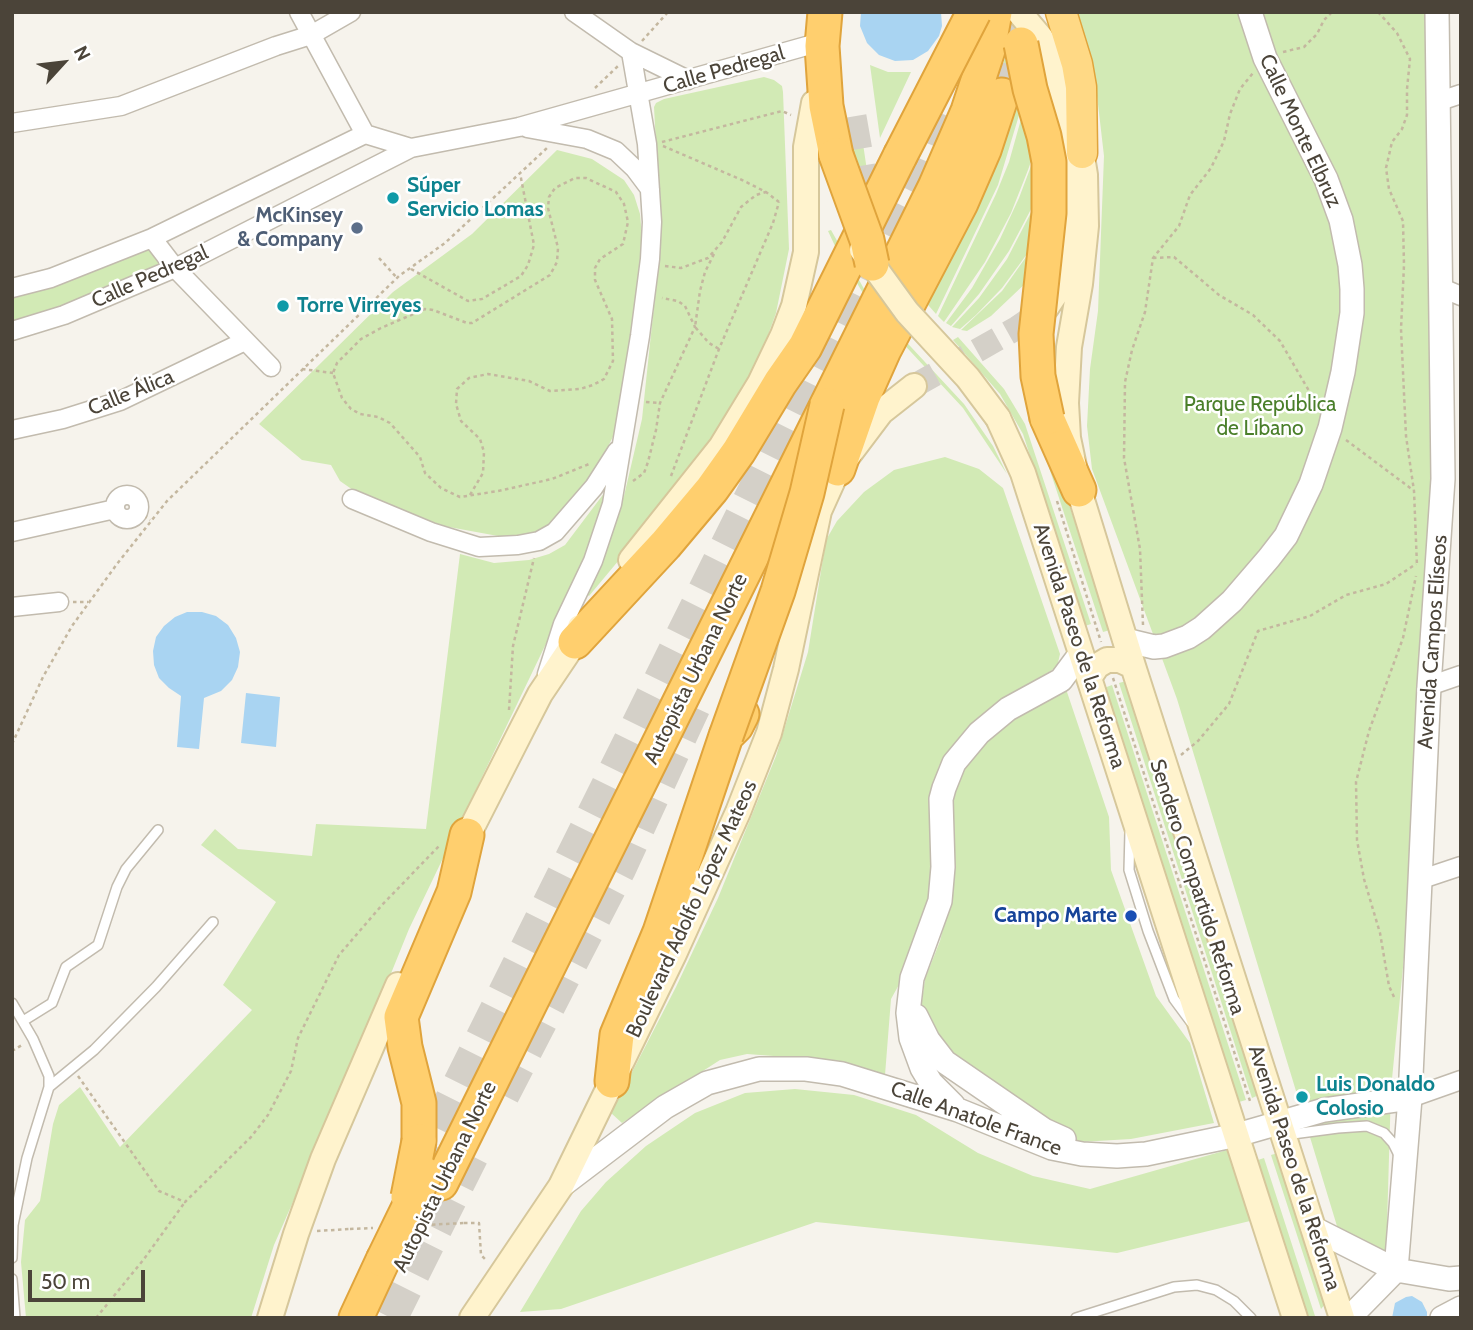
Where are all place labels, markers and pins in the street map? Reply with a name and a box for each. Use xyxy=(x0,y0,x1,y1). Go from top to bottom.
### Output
place label: Súper Servicio Lomas xyxy=(407,173,544,223)
marker: Súper Servicio Lomas xyxy=(385,190,401,206)
place label: McKinsey & Company xyxy=(237,203,343,253)
marker: McKinsey & Company xyxy=(349,220,365,236)
place label: Torre Virreyes xyxy=(297,293,421,319)
marker: Torre Virreyes xyxy=(275,298,291,314)
place label: Campo Marte xyxy=(994,903,1117,929)
marker: Campo Marte xyxy=(1123,908,1139,924)
place label: Luis Donaldo Colosio xyxy=(1316,1072,1435,1122)
marker: Luis Donaldo Colosio xyxy=(1294,1089,1310,1105)

